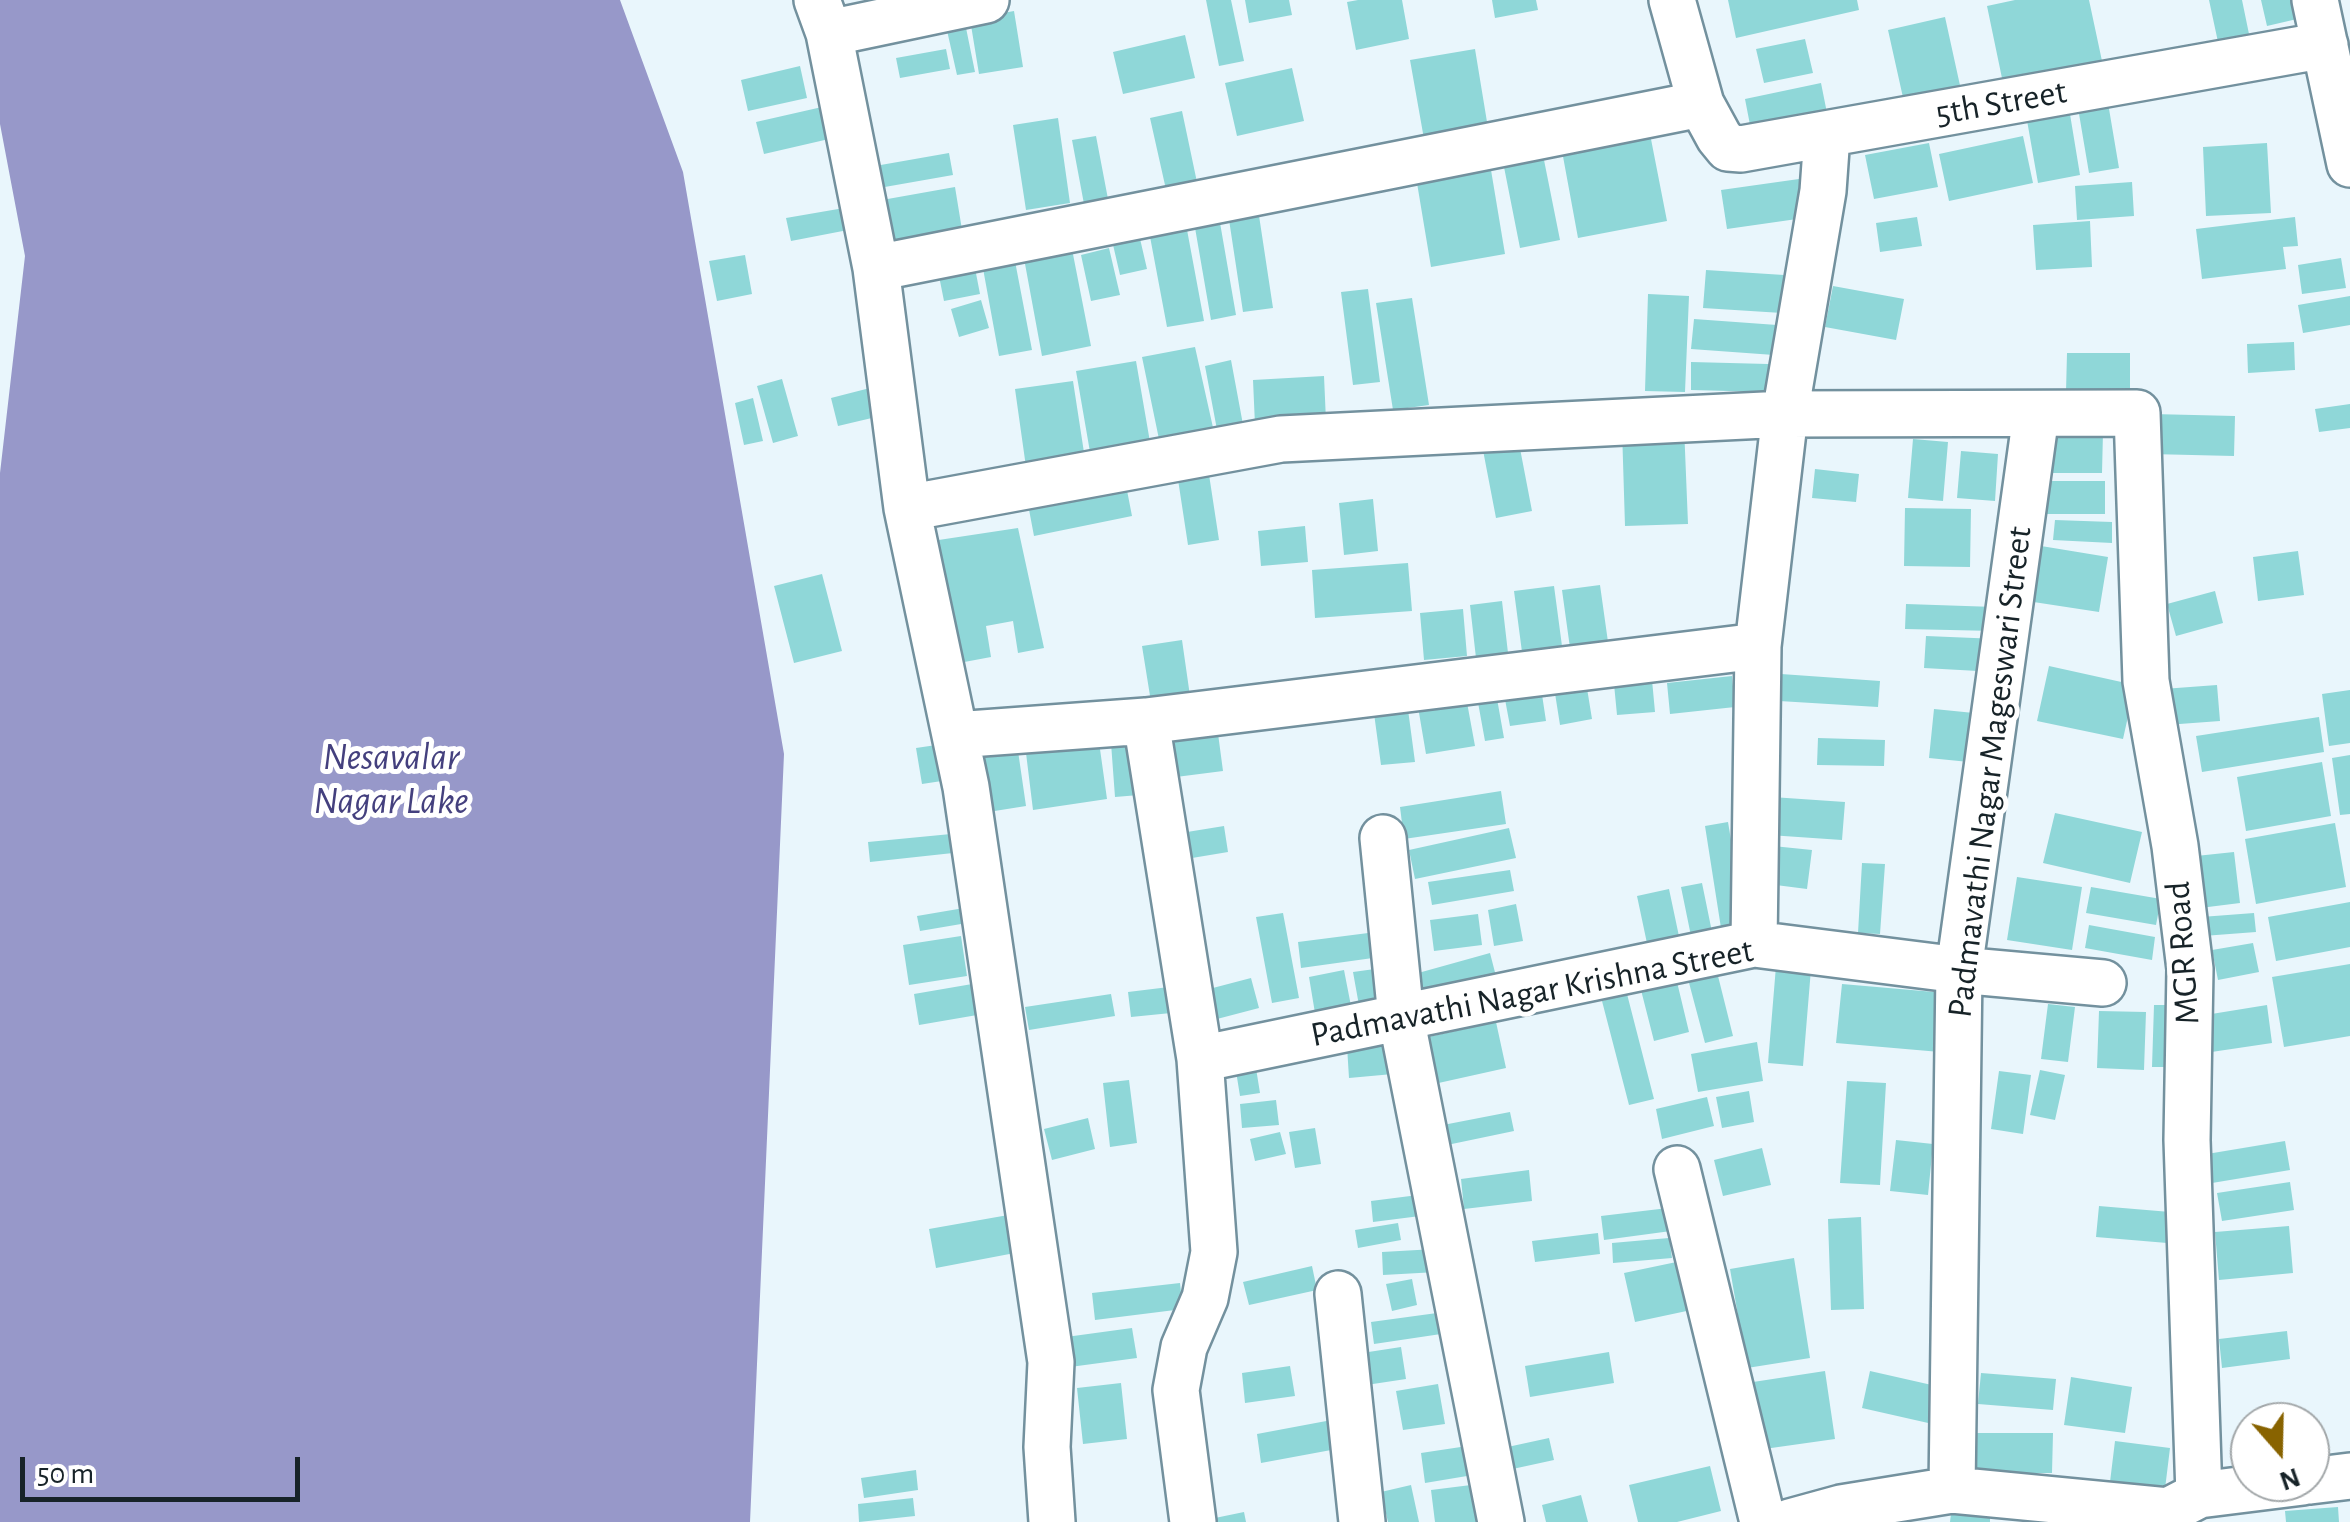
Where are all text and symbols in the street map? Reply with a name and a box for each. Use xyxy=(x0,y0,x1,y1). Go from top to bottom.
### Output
street label: 5th Street xyxy=(1932,71,2070,135)
street label: Padmavathi Nagar Mageswari Street xyxy=(1939,524,2041,1020)
water label: Nesavalar Nagar Lake xyxy=(313,735,469,824)
street label: MGR Road xyxy=(2157,880,2209,1026)
street label: Padmavathi Nagar Krishna Street xyxy=(1307,929,1757,1057)
north arrow xyxy=(2230,1402,2330,1502)
scale bar xyxy=(25,1437,305,1499)
text: 50 m xyxy=(37,1459,94,1489)
text: N xyxy=(2276,1462,2304,1495)

